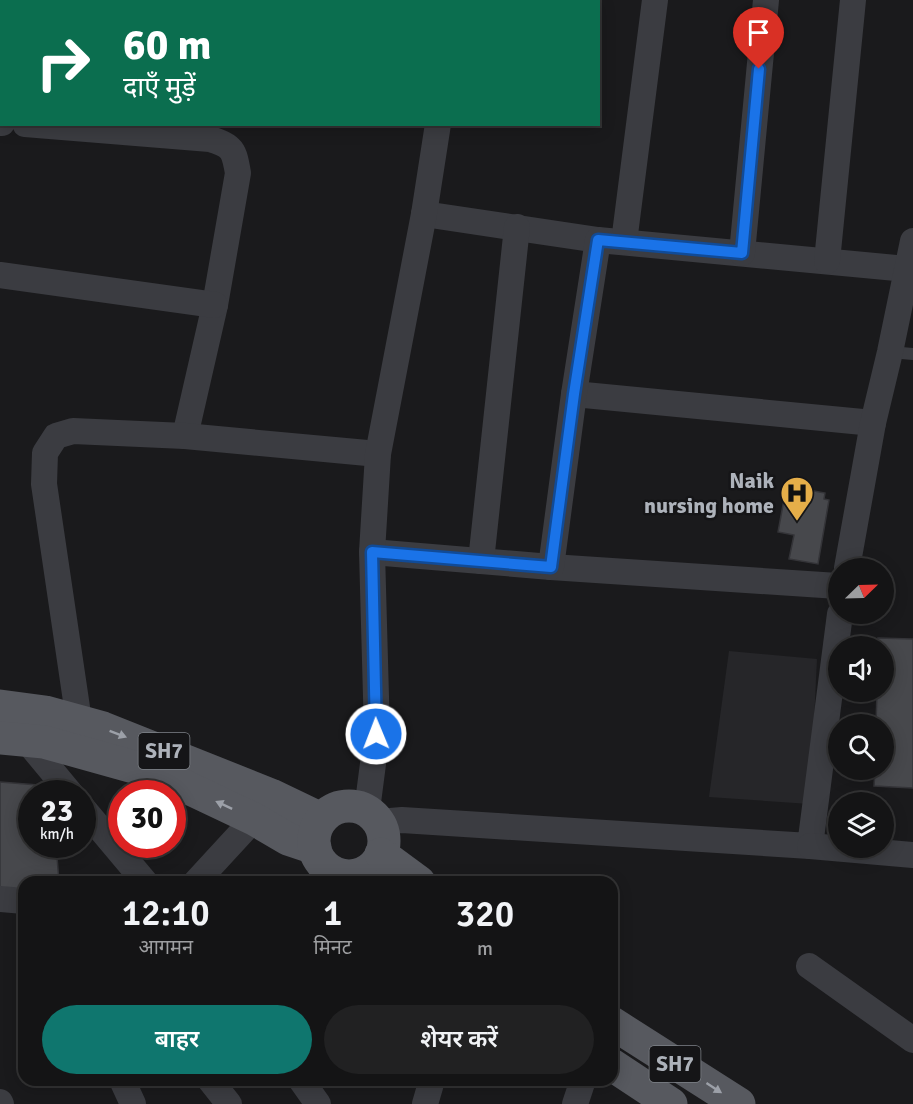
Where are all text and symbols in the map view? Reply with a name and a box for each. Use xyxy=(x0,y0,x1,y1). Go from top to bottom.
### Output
pin xyxy=(733,7,784,69)
icon: arrive xyxy=(742,16,775,49)
text: 60 m xyxy=(123,20,212,71)
icon: right xyxy=(24,24,102,102)
text: दाएँ मुड़ें xyxy=(123,71,196,104)
place label: Naik nursing home xyxy=(644,467,774,519)
hospital icon: Naik nursing home xyxy=(779,475,815,522)
north arrow xyxy=(828,558,894,624)
map controls xyxy=(828,558,894,858)
button: sound xyxy=(828,636,894,702)
position arrow xyxy=(344,702,408,766)
button: search xyxy=(828,714,894,780)
one-way arrow xyxy=(109,729,127,739)
road number: SH7 xyxy=(138,733,190,769)
speed limit sign: 30 xyxy=(108,780,186,858)
button: layers xyxy=(828,792,894,858)
text: 23 xyxy=(41,793,73,830)
one-way arrow xyxy=(216,801,233,810)
text: km/h xyxy=(40,825,74,843)
text: 12:10 xyxy=(122,891,210,936)
text: 1 xyxy=(323,891,343,936)
text: 320 xyxy=(456,892,514,937)
text: आगमन xyxy=(138,935,193,960)
text: मिनट xyxy=(314,935,352,960)
text: m xyxy=(477,936,493,961)
button: बाहर xyxy=(42,1005,312,1074)
button: शेयर करें xyxy=(324,1005,594,1074)
road number: SH7 xyxy=(650,1046,700,1082)
one-way arrow xyxy=(706,1083,723,1094)

